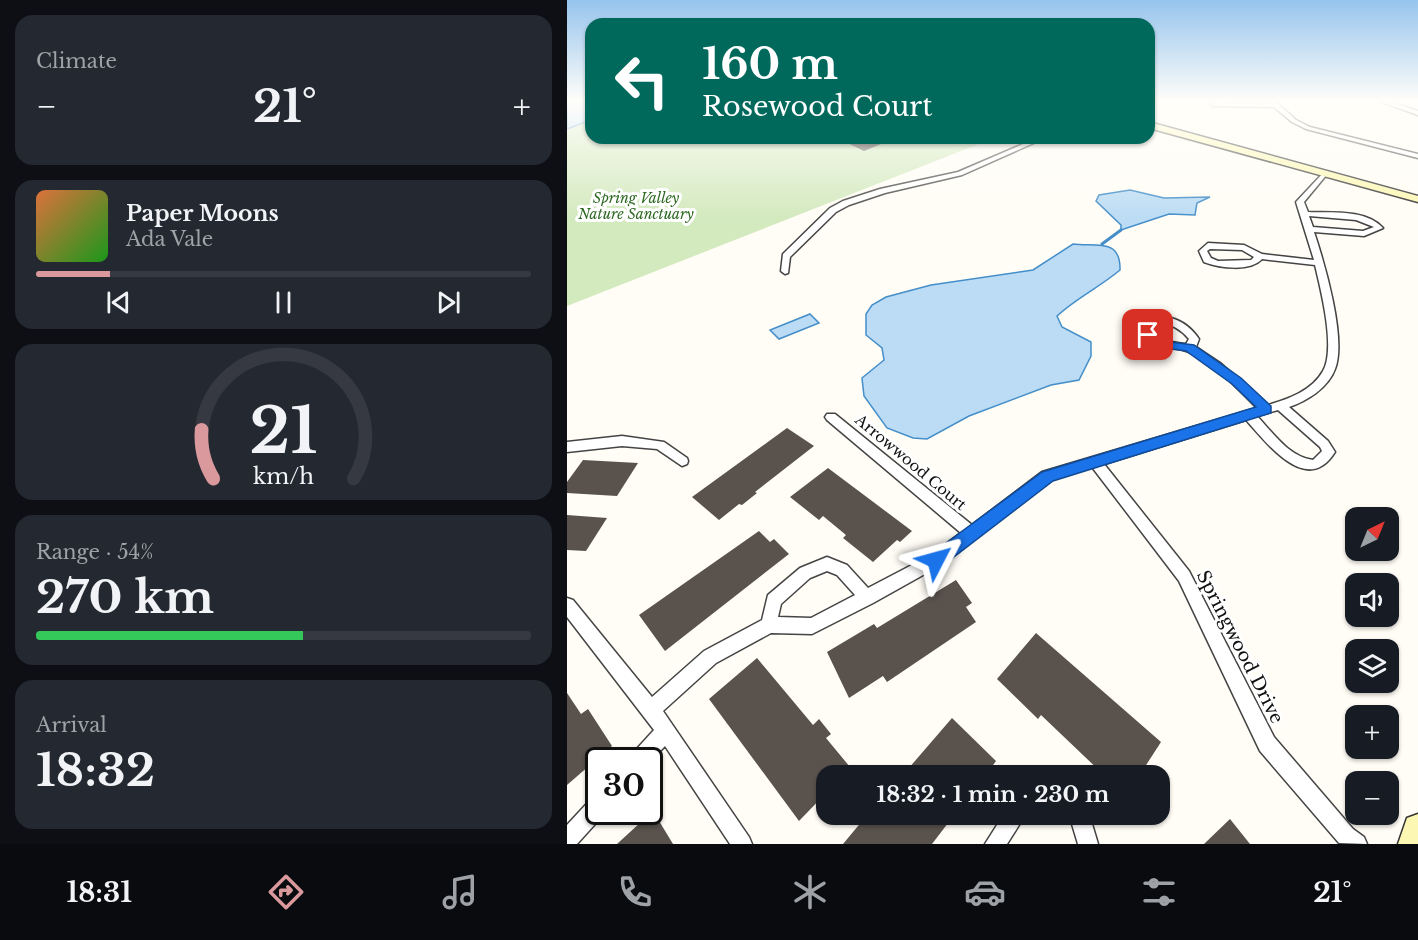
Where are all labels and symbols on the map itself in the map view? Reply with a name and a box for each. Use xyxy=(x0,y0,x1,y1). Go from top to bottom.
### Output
park label: Spring Valley Nature Sanctuary xyxy=(577,189,694,223)
pin xyxy=(1122,309,1173,360)
street label: Arrowwood Court xyxy=(851,409,971,514)
north arrow xyxy=(1345,507,1399,561)
position arrow xyxy=(904,528,968,592)
street label: Springwood Drive xyxy=(1192,567,1288,727)
speed limit sign: 30 xyxy=(585,747,663,825)

